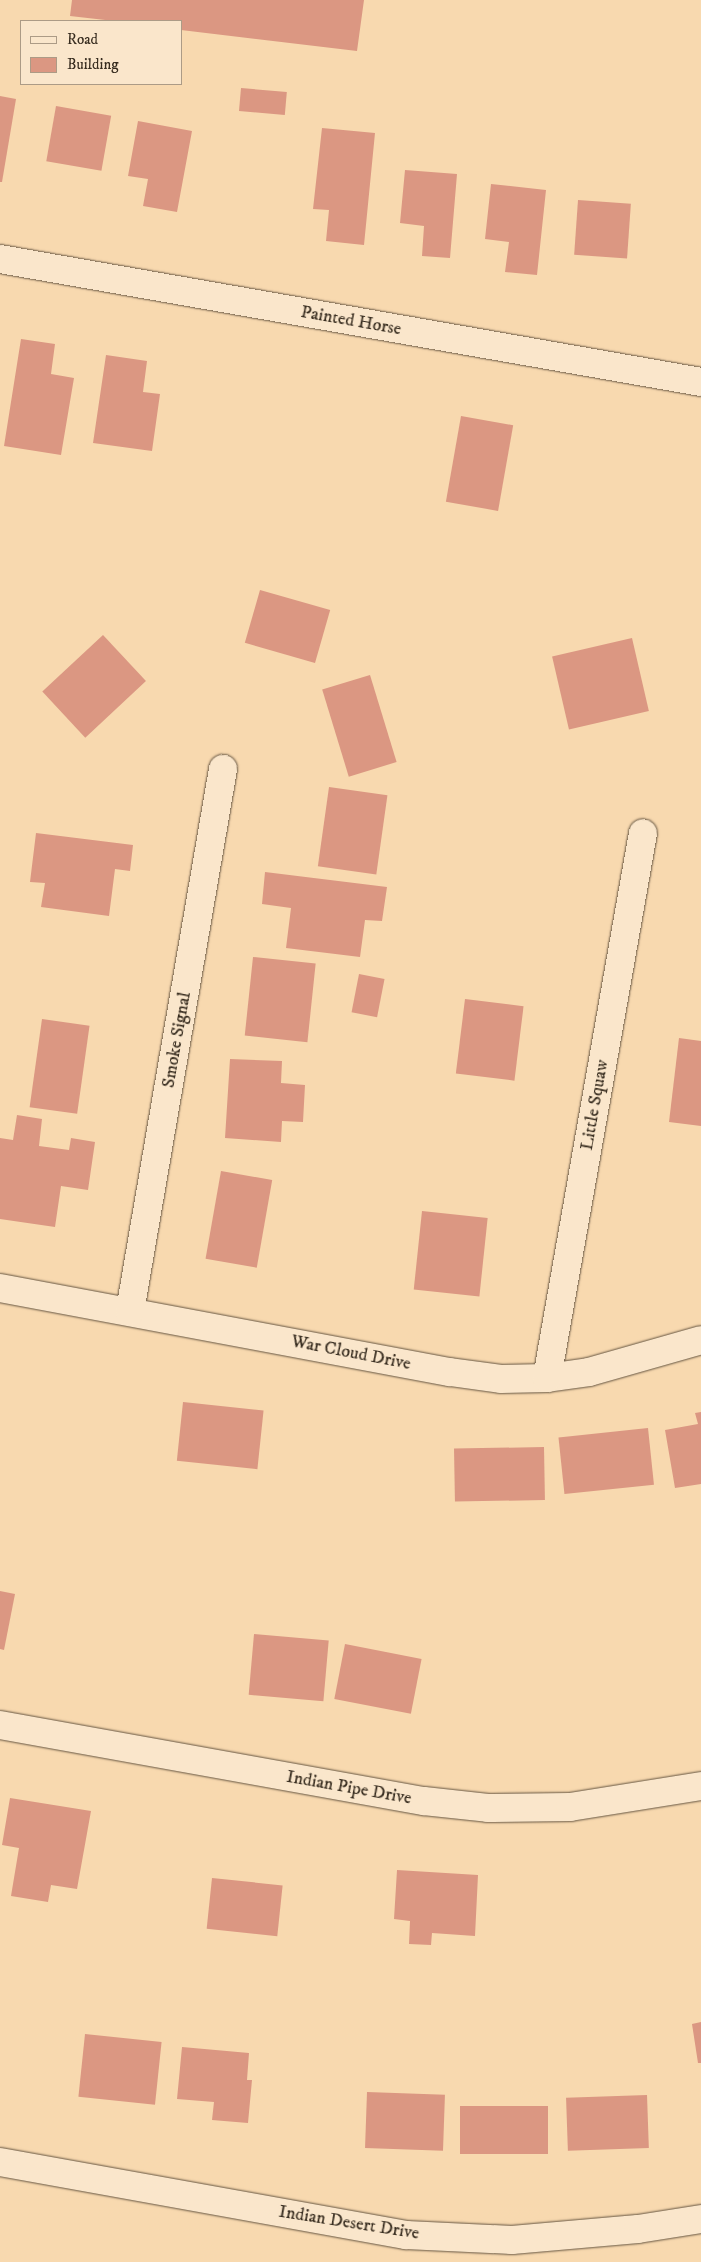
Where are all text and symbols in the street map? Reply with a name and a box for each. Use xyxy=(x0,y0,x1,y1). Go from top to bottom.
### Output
legend xyxy=(20,20,182,85)
text: Road xyxy=(67,30,98,49)
text: Building xyxy=(67,55,119,74)
street label: Painted Horse xyxy=(299,302,403,340)
street label: Smoke Signal xyxy=(158,990,196,1090)
street label: Little Squaw xyxy=(576,1058,614,1152)
street label: War Cloud Drive xyxy=(289,1331,413,1375)
street label: Indian Pipe Drive xyxy=(285,1766,413,1810)
street label: Indian Desert Drive xyxy=(277,2201,421,2245)

